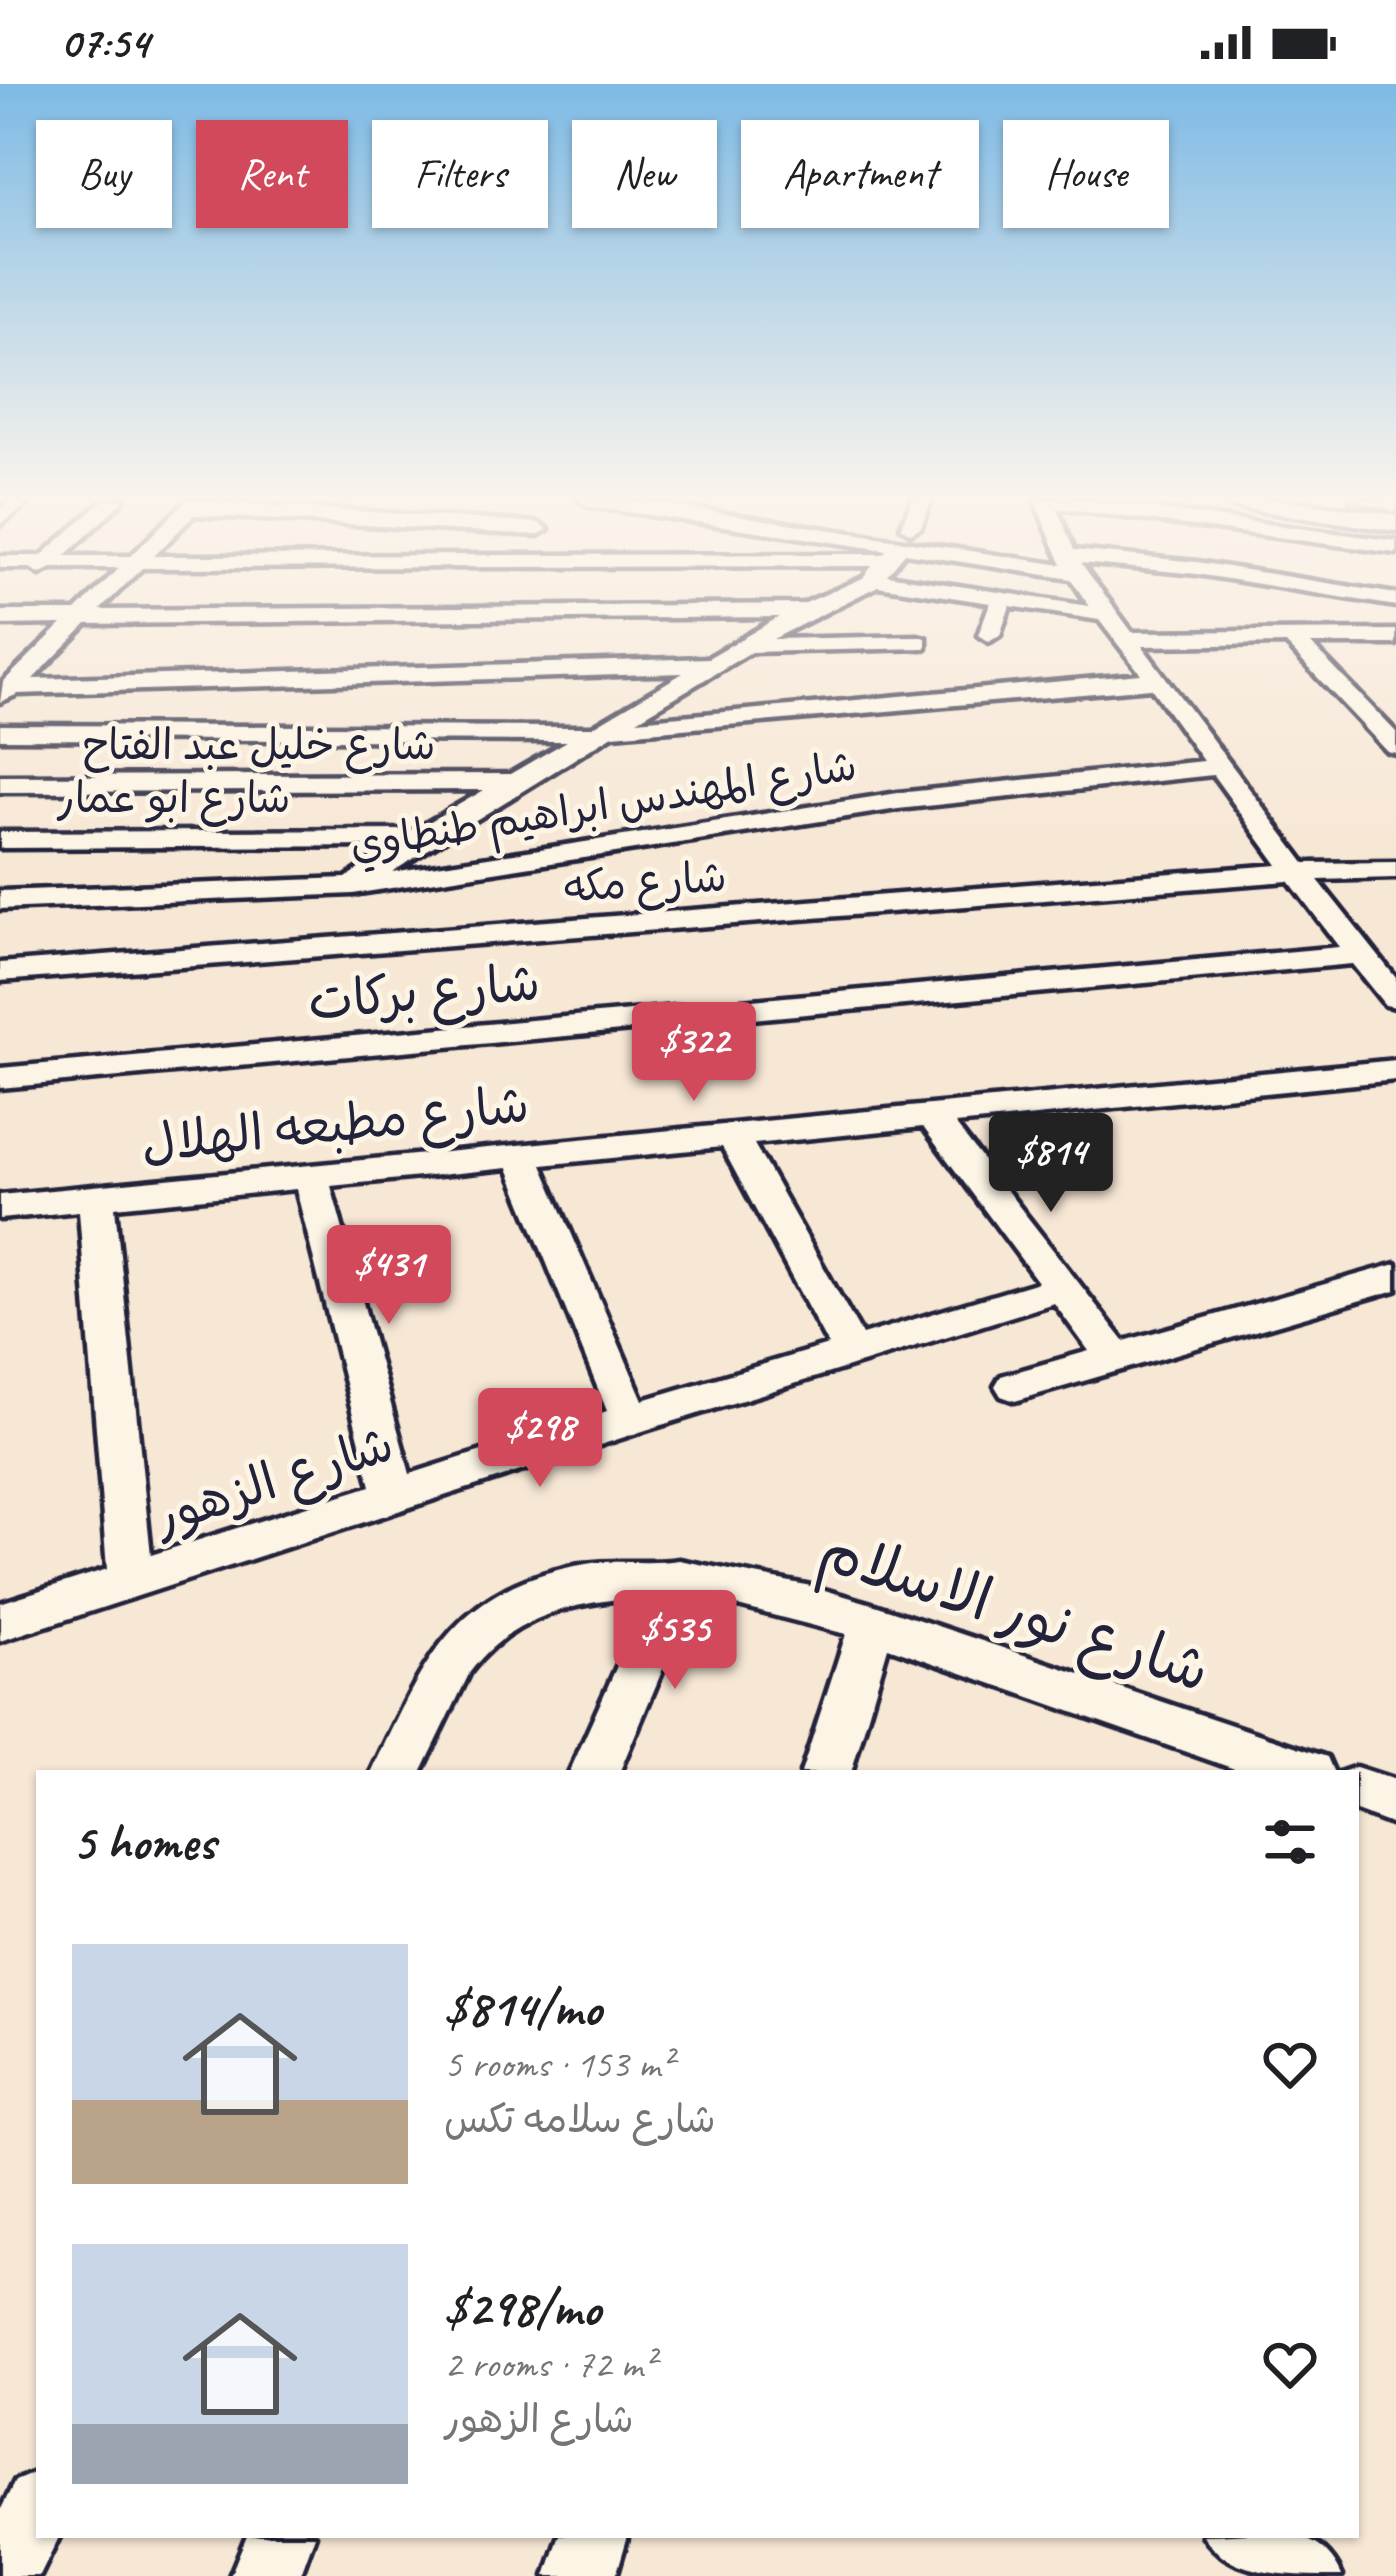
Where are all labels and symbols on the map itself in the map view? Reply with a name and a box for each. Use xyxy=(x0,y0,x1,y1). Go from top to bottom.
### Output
street label: شارع خليل عبد الفتاح xyxy=(82,719,436,774)
street label: شارع المهندس ابراهيم طنطاوي xyxy=(346,739,861,876)
street label: شارع ابو عمار xyxy=(57,772,290,827)
street label: شارع مكه xyxy=(562,850,728,917)
street label: شارع بركات xyxy=(306,950,543,1037)
pin: $322 xyxy=(623,1002,765,1104)
street label: شارع مطبعه الهلال xyxy=(138,1072,532,1179)
pin: $814 xyxy=(980,1113,1122,1215)
pin: $431 xyxy=(318,1225,460,1327)
pin: $298 xyxy=(469,1388,611,1490)
street label: شارع الزهور xyxy=(144,1411,402,1552)
street label: شارع نور الاسلام xyxy=(808,1511,1219,1716)
pin: $535 xyxy=(604,1590,746,1692)

